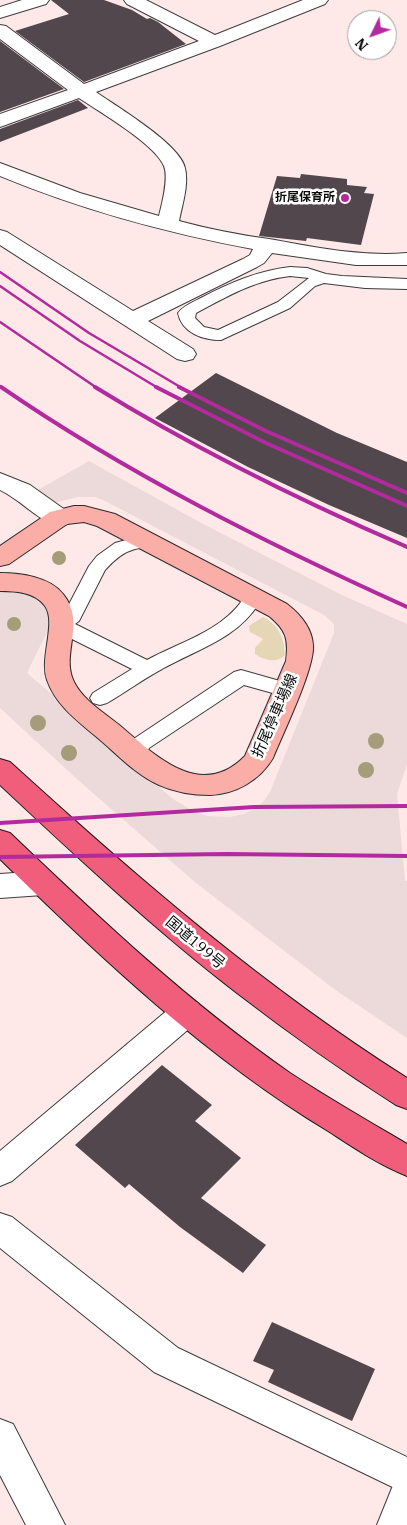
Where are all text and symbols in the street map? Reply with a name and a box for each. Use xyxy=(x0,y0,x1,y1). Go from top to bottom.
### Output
north arrow xyxy=(347,10,397,60)
text: N xyxy=(351,34,372,55)
place label: 折尾保育所 xyxy=(275,191,335,205)
marker: 折尾保育所 xyxy=(339,192,351,204)
street label: 折尾停車場線 xyxy=(248,671,302,761)
street label: 国道199号 xyxy=(162,913,228,973)

